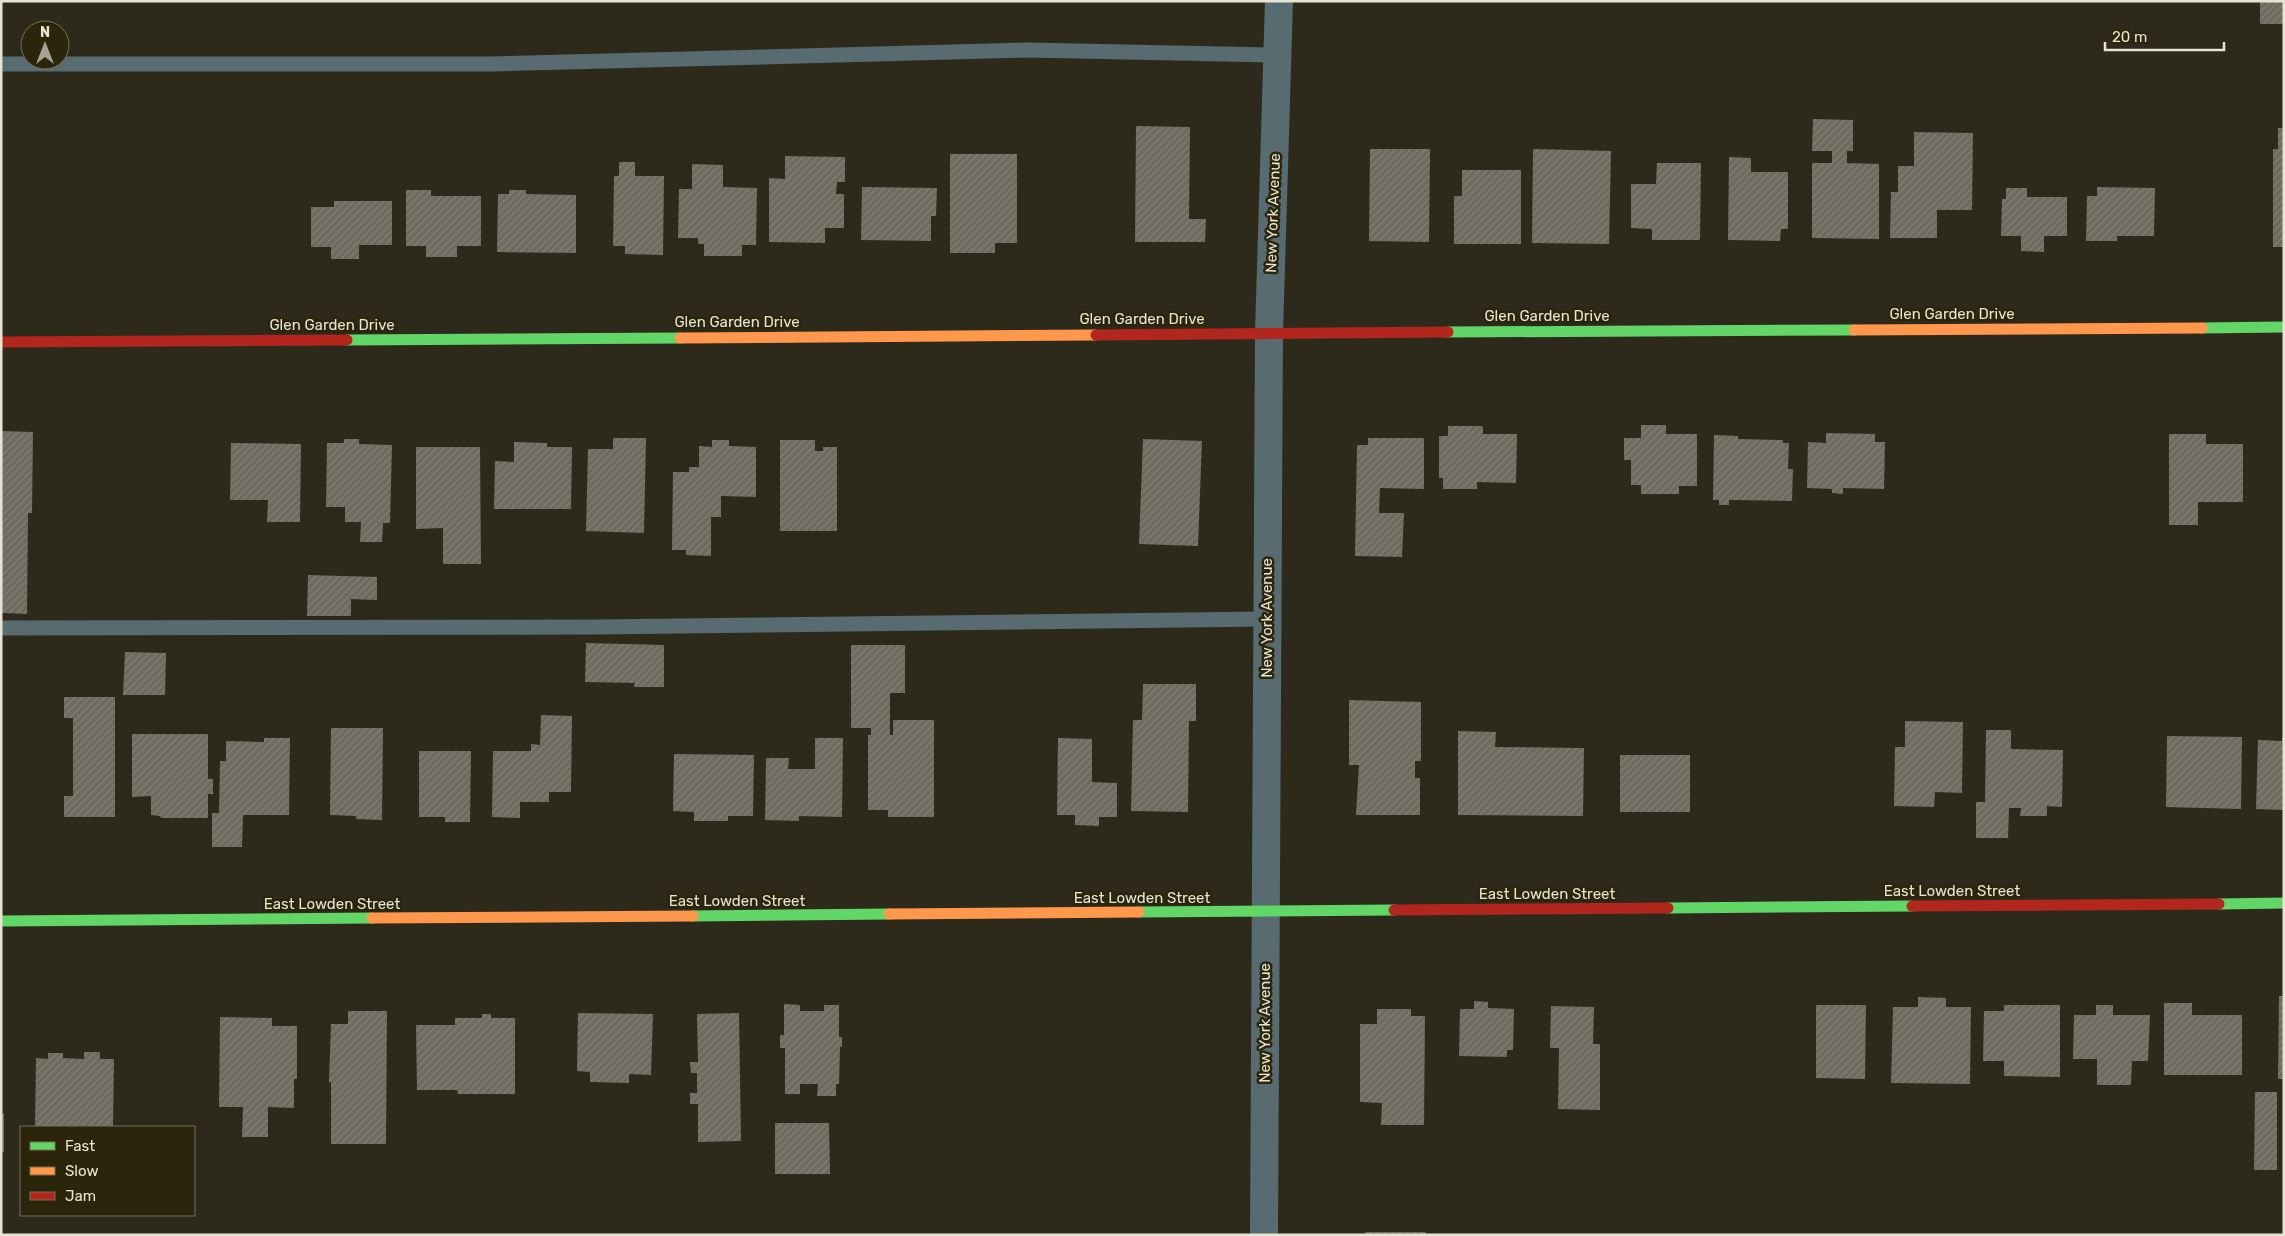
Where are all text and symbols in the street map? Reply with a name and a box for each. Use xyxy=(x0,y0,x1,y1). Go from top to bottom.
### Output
north arrow xyxy=(20,20,70,70)
scale bar xyxy=(2105,20,2224,52)
text: N xyxy=(40,24,50,41)
text: 20 m xyxy=(2112,28,2147,46)
street label: New York Avenue xyxy=(1262,153,1284,273)
street label: Glen Garden Drive xyxy=(1889,305,2015,323)
street label: Glen Garden Drive xyxy=(1484,307,1610,325)
street label: Glen Garden Drive xyxy=(1079,310,1205,328)
street label: Glen Garden Drive xyxy=(674,313,800,331)
street label: Glen Garden Drive xyxy=(269,316,395,334)
street label: New York Avenue xyxy=(1258,558,1276,678)
street label: East Lowden Street xyxy=(1884,882,2020,900)
street label: East Lowden Street xyxy=(1479,885,1615,903)
street label: East Lowden Street xyxy=(1074,889,1210,907)
street label: East Lowden Street xyxy=(669,892,805,910)
street label: East Lowden Street xyxy=(264,895,400,913)
street label: New York Avenue xyxy=(1256,963,1274,1083)
legend xyxy=(20,1126,195,1216)
text: Fast xyxy=(65,1137,95,1155)
text: Slow xyxy=(65,1162,98,1180)
text: Jam xyxy=(65,1187,96,1205)

